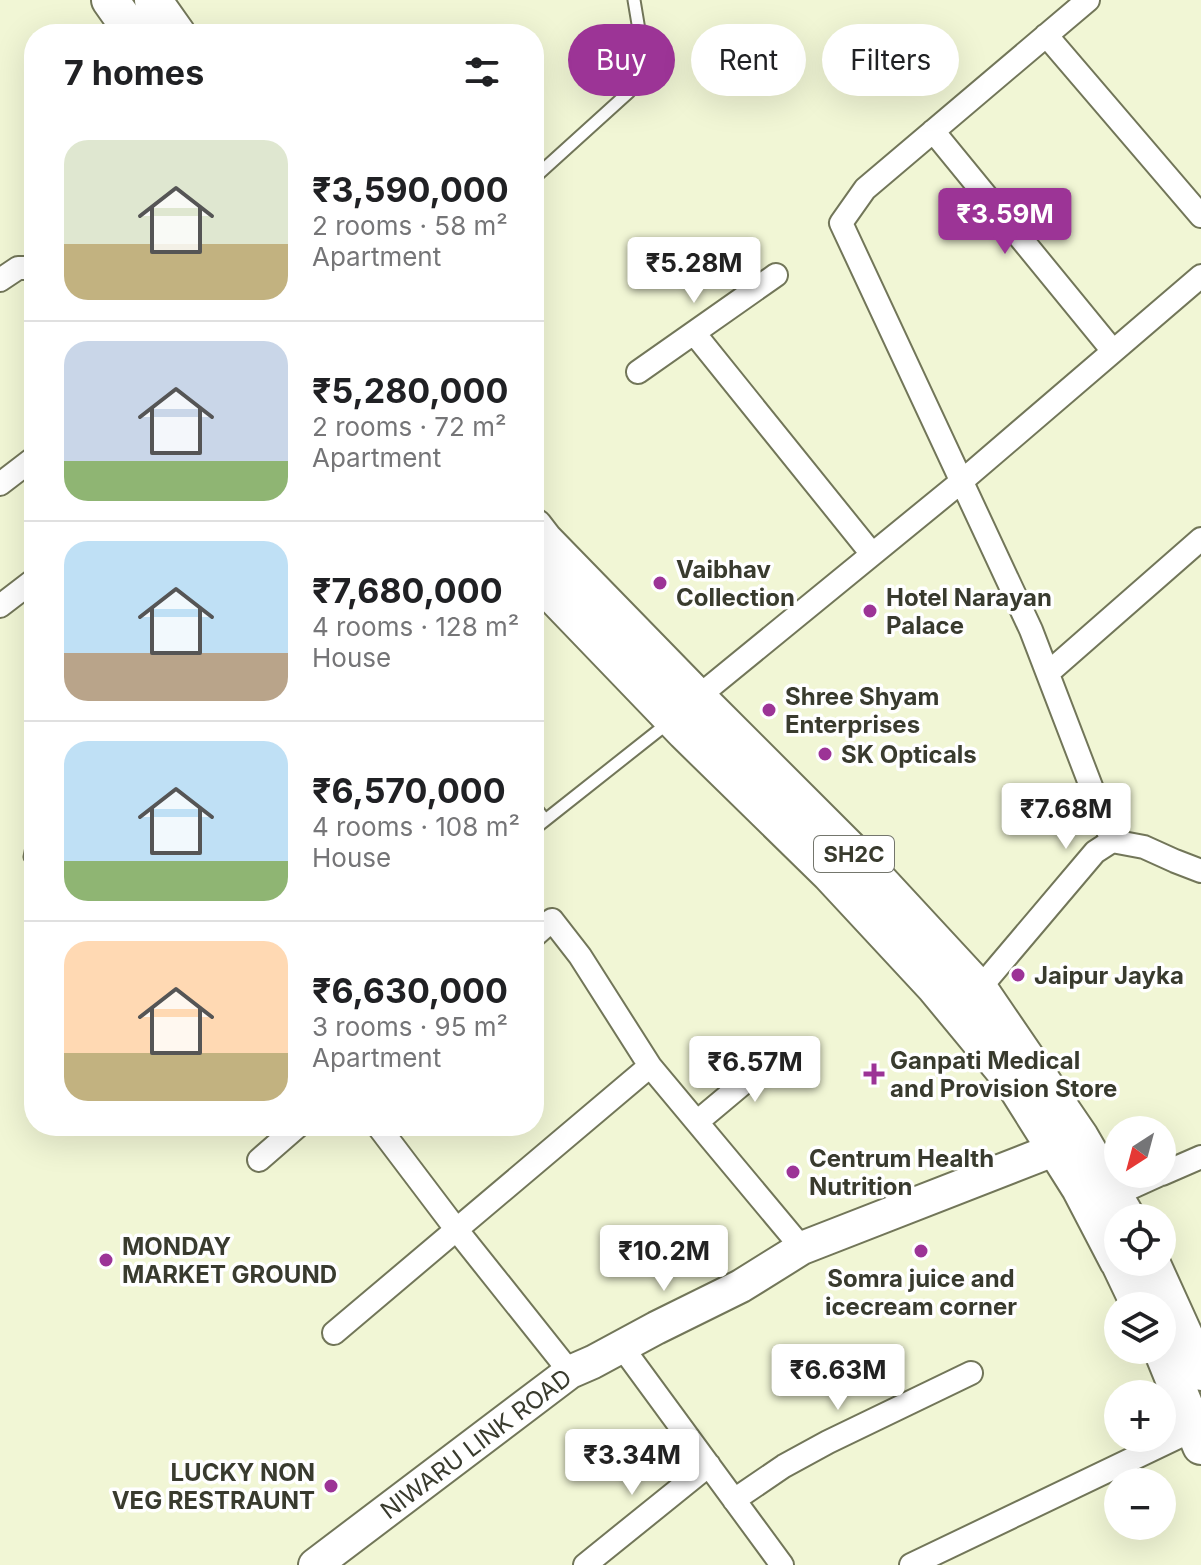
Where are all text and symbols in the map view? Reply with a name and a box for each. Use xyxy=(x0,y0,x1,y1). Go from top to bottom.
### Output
chip: Buy xyxy=(568,24,675,96)
chip: Rent xyxy=(691,24,806,96)
chip: Filters xyxy=(822,24,959,96)
icon: filters xyxy=(460,50,504,94)
text: 7 homes xyxy=(64,52,204,93)
text: ₹3,590,000 xyxy=(312,169,509,210)
icon: home xyxy=(128,172,224,268)
pin: ₹3.59M xyxy=(940,188,1070,256)
text: ₹3.59M xyxy=(956,198,1054,229)
text: 2 rooms · 58 m² xyxy=(312,210,508,241)
pin: ₹5.28M xyxy=(629,237,759,305)
text: Apartment xyxy=(312,241,441,272)
text: ₹5.28M xyxy=(645,247,743,278)
text: ₹5,280,000 xyxy=(312,370,508,411)
icon: home xyxy=(128,373,224,469)
text: 2 rooms · 72 m² xyxy=(312,411,506,442)
text: Apartment xyxy=(312,442,441,473)
place label: Vaibhav Collection xyxy=(676,555,795,612)
text: ₹7,680,000 xyxy=(312,570,503,611)
icon: home xyxy=(128,573,224,669)
marker: Vaibhav Collection xyxy=(651,574,669,592)
place label: Hotel Narayan Palace xyxy=(886,583,1052,640)
marker: Hotel Narayan Palace xyxy=(861,602,879,620)
text: 4 rooms · 128 m² xyxy=(312,611,519,642)
text: House xyxy=(312,642,391,673)
place label: Shree Shyam Enterprises xyxy=(785,682,939,739)
marker: Shree Shyam Enterprises xyxy=(760,701,778,719)
place label: SK Opticals xyxy=(841,740,977,769)
marker: SK Opticals xyxy=(816,745,834,763)
text: ₹6,570,000 xyxy=(312,770,506,811)
icon: home xyxy=(128,773,224,869)
pin: ₹7.68M xyxy=(1001,783,1131,851)
text: ₹7.68M xyxy=(1020,793,1112,824)
text: 4 rooms · 108 m² xyxy=(312,811,520,842)
road number: SH2C xyxy=(814,836,894,872)
text: House xyxy=(312,842,391,873)
place label: Jaipur Jayka xyxy=(1034,961,1184,990)
marker: Jaipur Jayka xyxy=(1009,966,1027,984)
text: ₹6,630,000 xyxy=(312,970,508,1011)
icon: home xyxy=(128,973,224,1069)
text: 3 rooms · 95 m² xyxy=(312,1011,508,1042)
pin: ₹6.57M xyxy=(690,1036,820,1104)
text: Apartment xyxy=(312,1042,441,1073)
text: ₹6.57M xyxy=(707,1046,803,1077)
place label: Ganpati Medical and Provision Store xyxy=(890,1046,1117,1103)
marker: Ganpati Medical and Provision Store xyxy=(865,1065,883,1083)
north arrow xyxy=(1104,1116,1176,1188)
map controls xyxy=(1104,1116,1176,1540)
place label: Centrum Health Nutrition xyxy=(809,1144,994,1201)
marker: Centrum Health Nutrition xyxy=(784,1163,802,1181)
button: locate xyxy=(1104,1204,1176,1276)
pin: ₹10.2M xyxy=(599,1225,729,1293)
place label: MONDAY MARKET GROUND xyxy=(122,1232,337,1289)
text: ₹10.2M xyxy=(618,1235,710,1266)
marker: Somra juice and icecream corner xyxy=(912,1242,930,1260)
marker: MONDAY MARKET GROUND xyxy=(97,1251,115,1269)
place label: Somra juice and icecream corner xyxy=(825,1264,1017,1321)
button: layers xyxy=(1104,1292,1176,1364)
pin: ₹6.63M xyxy=(773,1344,903,1412)
text: ₹6.63M xyxy=(790,1354,886,1385)
street label: NIWARU LINK ROAD xyxy=(375,1363,577,1525)
button: + xyxy=(1104,1380,1176,1452)
pin: ₹3.34M xyxy=(567,1429,697,1497)
text: ₹3.34M xyxy=(583,1439,681,1470)
place label: LUCKY NON VEG RESTRAUNT xyxy=(112,1458,315,1515)
button: − xyxy=(1104,1468,1176,1540)
marker: LUCKY NON VEG RESTRAUNT xyxy=(322,1477,340,1495)

